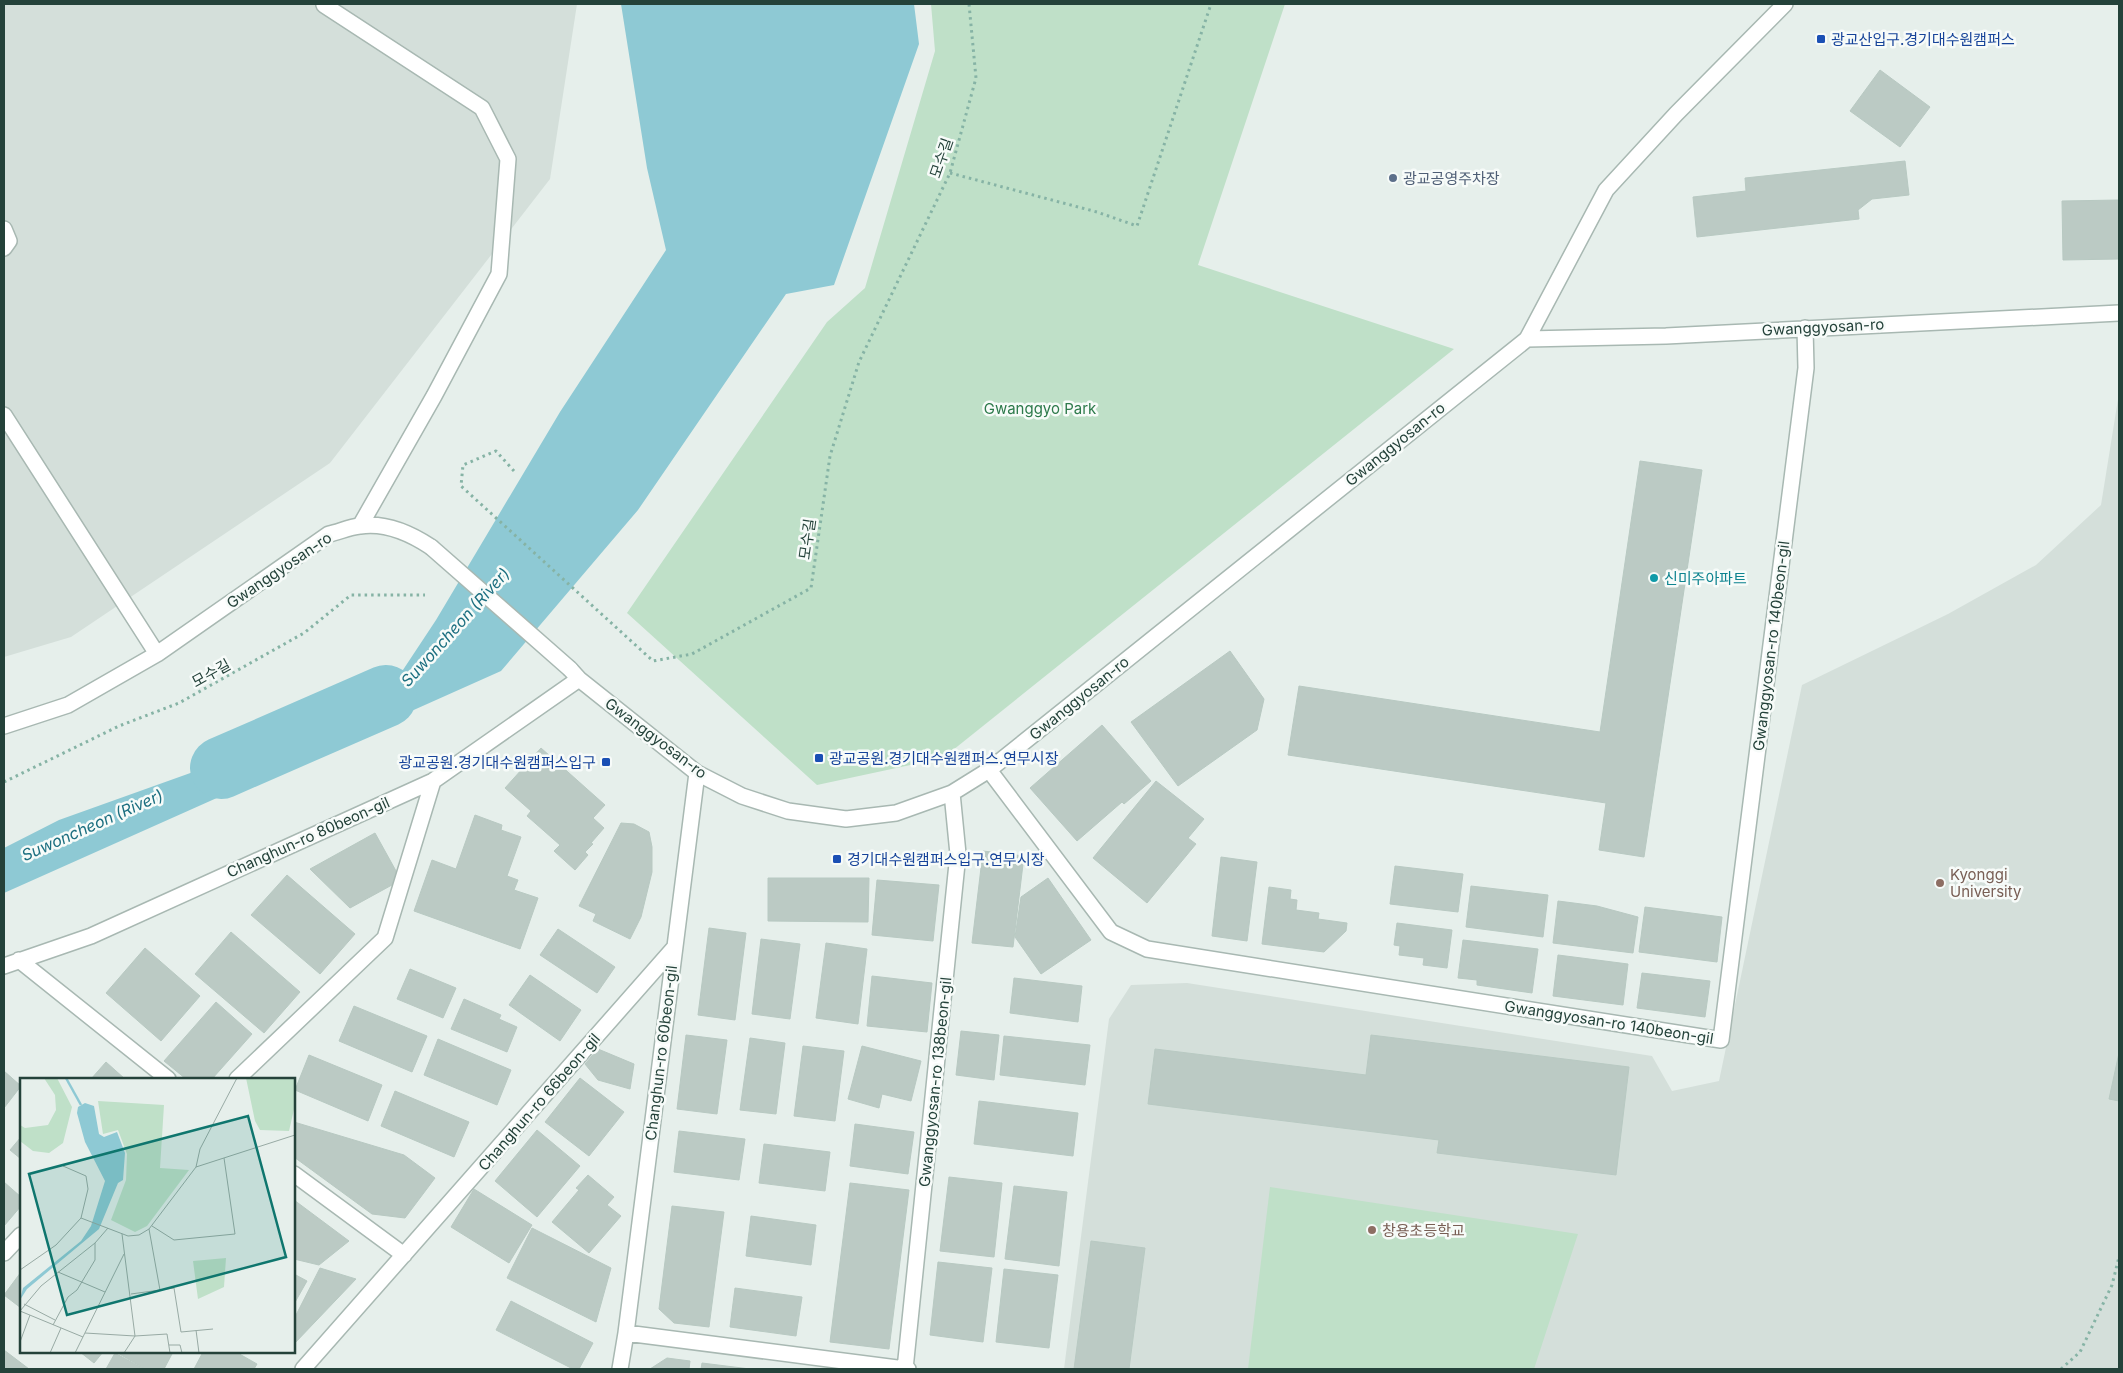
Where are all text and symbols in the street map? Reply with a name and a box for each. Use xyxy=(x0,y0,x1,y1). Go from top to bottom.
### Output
place label: 광교산입구.경기대수원캠퍼스 xyxy=(1831,30,2015,49)
marker: 광교산입구.경기대수원캠퍼스 xyxy=(1815,33,1827,45)
street label: 모수길 xyxy=(925,135,957,181)
place label: 광교공영주차장 xyxy=(1403,169,1500,188)
marker: 광교공영주차장 xyxy=(1387,172,1399,184)
street label: Gwanggyosan-ro xyxy=(1761,314,1885,340)
street label: Gwanggyosan-ro xyxy=(1341,398,1449,490)
park label: Gwanggyo Park xyxy=(984,399,1097,418)
street label: 모수길 xyxy=(795,517,819,561)
street label: Gwanggyosan-ro xyxy=(223,528,335,612)
street label: Gwanggyosan-ro 140beon-gil xyxy=(1749,540,1793,752)
water label: Suwoncheon (River) xyxy=(396,564,514,690)
place label: 신미주아파트 xyxy=(1664,569,1747,588)
marker: 신미주아파트 xyxy=(1648,572,1660,584)
street label: Gwanggyosan-ro xyxy=(1025,652,1133,744)
street label: 모수길 xyxy=(188,655,234,691)
street label: Gwanggyosan-ro xyxy=(601,693,711,783)
place label: 광교공원.경기대수원캠퍼스.연무시장 xyxy=(829,749,1059,768)
marker: 광교공원.경기대수원캠퍼스.연무시장 xyxy=(813,752,825,764)
place label: 광교공원.경기대수원캠퍼스입구 xyxy=(398,753,596,772)
marker: 광교공원.경기대수원캠퍼스입구 xyxy=(600,756,612,768)
water label: Suwoncheon (River) xyxy=(18,785,166,865)
street label: Changhun-ro 80beon-gil xyxy=(224,792,392,882)
place label: 경기대수원캠퍼스입구.연무시장 xyxy=(847,850,1045,869)
marker: 경기대수원캠퍼스입구.연무시장 xyxy=(831,853,843,865)
place label: Kyonggi University xyxy=(1950,865,2022,901)
marker: Kyonggi University xyxy=(1934,877,1946,889)
street label: Changhun-ro 60beon-gil xyxy=(641,964,681,1142)
street label: Gwanggyosan-ro 138beon-gil xyxy=(915,976,955,1188)
street label: Gwanggyosan-ro 140beon-gil xyxy=(1503,996,1715,1048)
street label: Changhun-ro 66beon-gil xyxy=(474,1029,604,1175)
inset map xyxy=(20,1078,295,1353)
place label: 창용초등학교 xyxy=(1382,1221,1465,1240)
marker: 창용초등학교 xyxy=(1366,1224,1378,1236)

